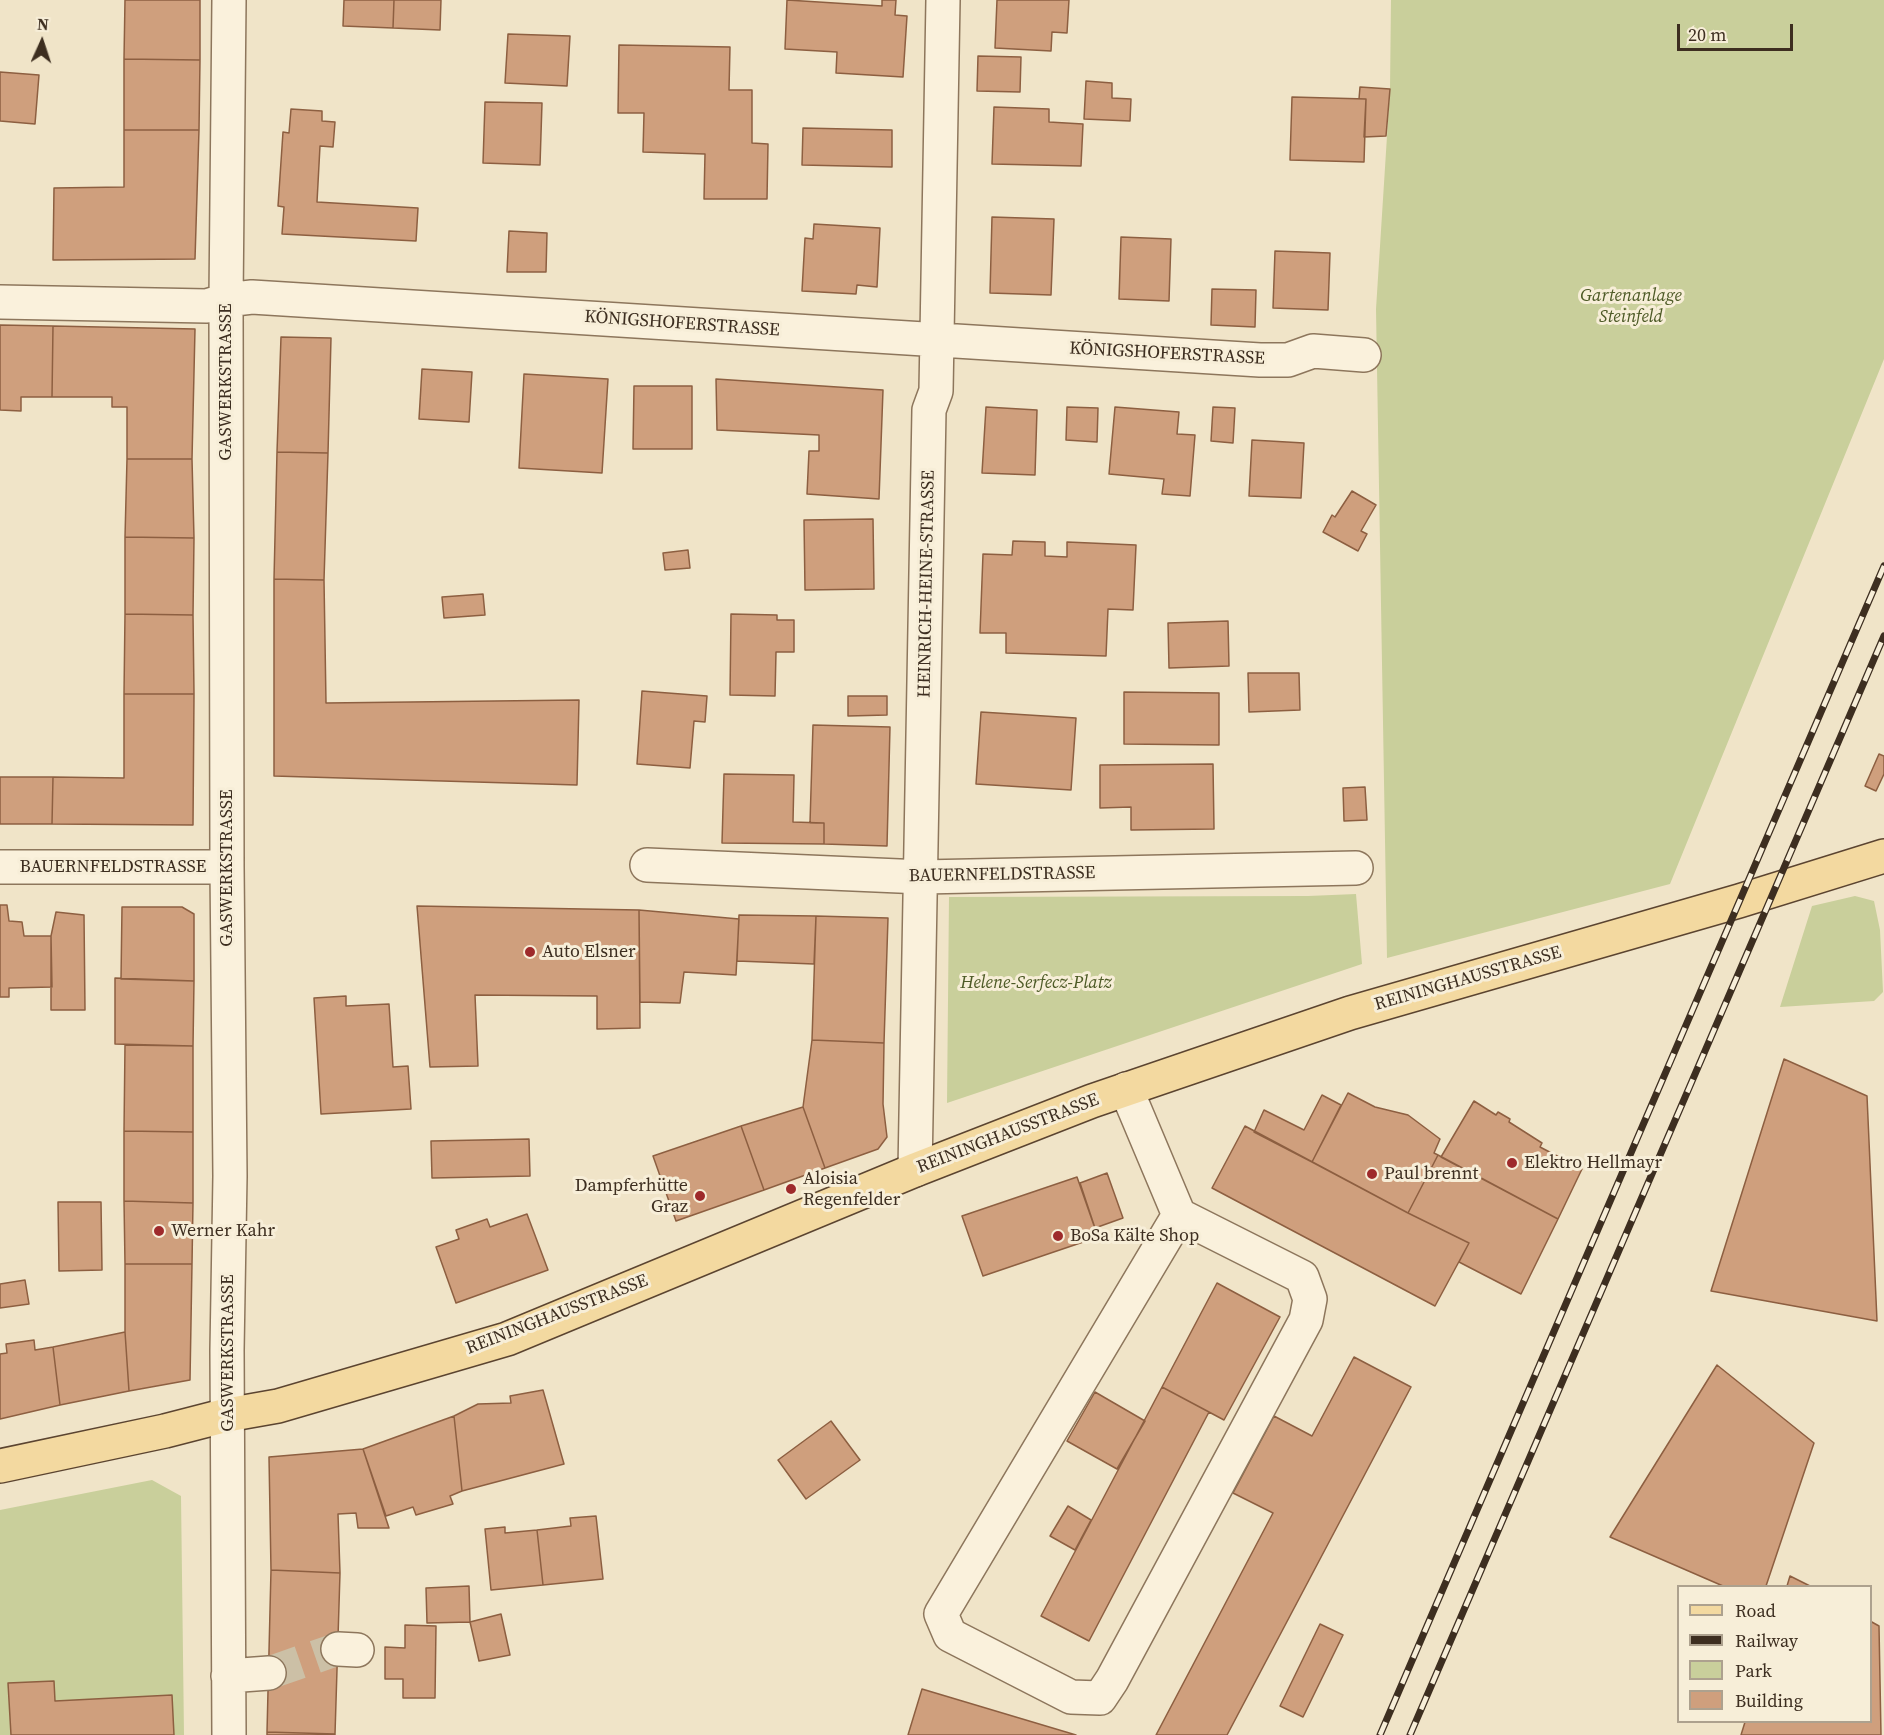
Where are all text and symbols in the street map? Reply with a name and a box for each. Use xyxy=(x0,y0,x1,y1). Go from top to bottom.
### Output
north arrow xyxy=(12,12,72,72)
scale bar xyxy=(1680,12,1796,50)
text: N xyxy=(37,13,49,35)
text: 20 m xyxy=(1688,22,1726,47)
park label: Gartenanlage Steinfeld xyxy=(1580,285,1682,328)
street label: GASWERKSTRASSE xyxy=(215,303,237,461)
street label: KÖNIGSHOFERSTRASSE xyxy=(583,306,781,342)
street label: KÖNIGSHOFERSTRASSE xyxy=(1069,338,1265,370)
street label: HEINRICH-HEINE-STRASSE xyxy=(914,470,940,698)
street label: GASWERKSTRASSE xyxy=(216,789,238,947)
street label: BAUERNFELDSTRASSE xyxy=(20,856,206,878)
street label: BAUERNFELDSTRASSE xyxy=(908,863,1096,887)
place label: Auto Elsner xyxy=(542,941,636,963)
street label: REININGHAUSSTRASSE xyxy=(1372,942,1564,1016)
marker: Auto Elsner xyxy=(523,945,537,959)
park label: Helene-Serfecz-Platz xyxy=(960,972,1112,994)
street label: REININGHAUSSTRASSE xyxy=(914,1089,1102,1179)
place label: Elektro Hellmayr xyxy=(1524,1152,1662,1174)
marker: Elektro Hellmayr xyxy=(1505,1156,1519,1170)
place label: Paul brennt xyxy=(1384,1163,1478,1185)
marker: Paul brennt xyxy=(1365,1167,1379,1181)
place label: Aloisia Regenfelder xyxy=(803,1168,900,1210)
place label: Dampferhütte Graz xyxy=(575,1175,688,1218)
marker: Aloisia Regenfelder xyxy=(784,1182,798,1196)
marker: Dampferhütte Graz xyxy=(693,1189,707,1203)
place label: Werner Kahr xyxy=(171,1220,275,1242)
marker: Werner Kahr xyxy=(152,1224,166,1238)
place label: BoSa Kälte Shop xyxy=(1070,1225,1199,1247)
marker: BoSa Kälte Shop xyxy=(1051,1229,1065,1243)
street label: REININGHAUSSTRASSE xyxy=(463,1270,651,1360)
street label: GASWERKSTRASSE xyxy=(217,1274,239,1432)
legend xyxy=(1677,1585,1872,1723)
text: Road xyxy=(1735,1598,1776,1623)
text: Railway xyxy=(1735,1628,1798,1653)
text: Park xyxy=(1735,1658,1772,1683)
text: Building xyxy=(1735,1688,1803,1713)

